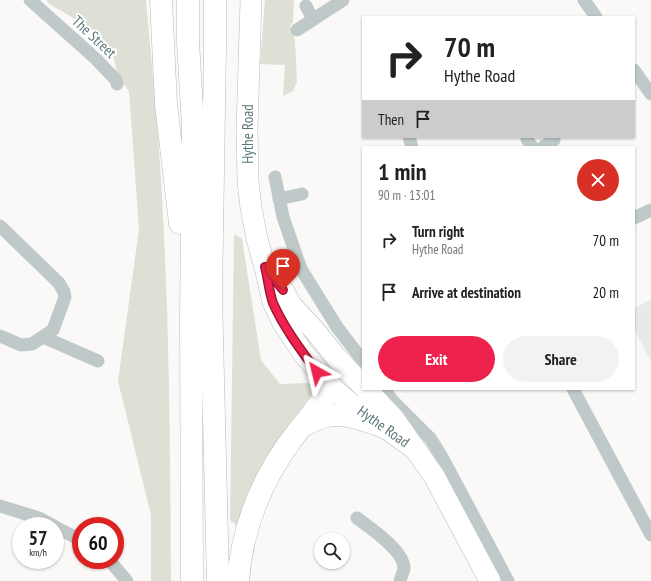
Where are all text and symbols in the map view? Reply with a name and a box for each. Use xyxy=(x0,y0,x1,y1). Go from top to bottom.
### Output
street label: The Street xyxy=(68,11,120,62)
text: 70 m xyxy=(444,28,495,65)
icon: right xyxy=(378,32,430,84)
text: Hythe Road xyxy=(444,64,515,87)
street label: Hythe Road xyxy=(238,104,257,164)
icon: arrive xyxy=(412,108,434,130)
text: Then xyxy=(378,110,404,129)
text: 1 min xyxy=(378,156,426,187)
button: close xyxy=(577,159,619,201)
text: 90 m · 13:01 xyxy=(378,187,435,204)
text: Turn right xyxy=(412,222,464,241)
icon: right xyxy=(378,229,400,251)
text: 70 m xyxy=(593,231,619,250)
text: Hythe Road xyxy=(412,241,463,258)
pin xyxy=(266,249,300,290)
icon: arrive xyxy=(272,255,294,277)
icon: arrive xyxy=(378,281,400,303)
text: Arrive at destination xyxy=(412,283,521,302)
text: 20 m xyxy=(593,283,619,302)
button: Exit xyxy=(378,336,495,382)
button: Share xyxy=(503,336,619,382)
position arrow xyxy=(296,351,338,393)
street label: Hythe Road xyxy=(354,401,413,451)
speed limit sign: 60 xyxy=(72,517,124,569)
text: 57 xyxy=(28,525,48,551)
map controls xyxy=(314,533,350,569)
button: search xyxy=(314,533,350,569)
text: km/h xyxy=(29,546,47,559)

